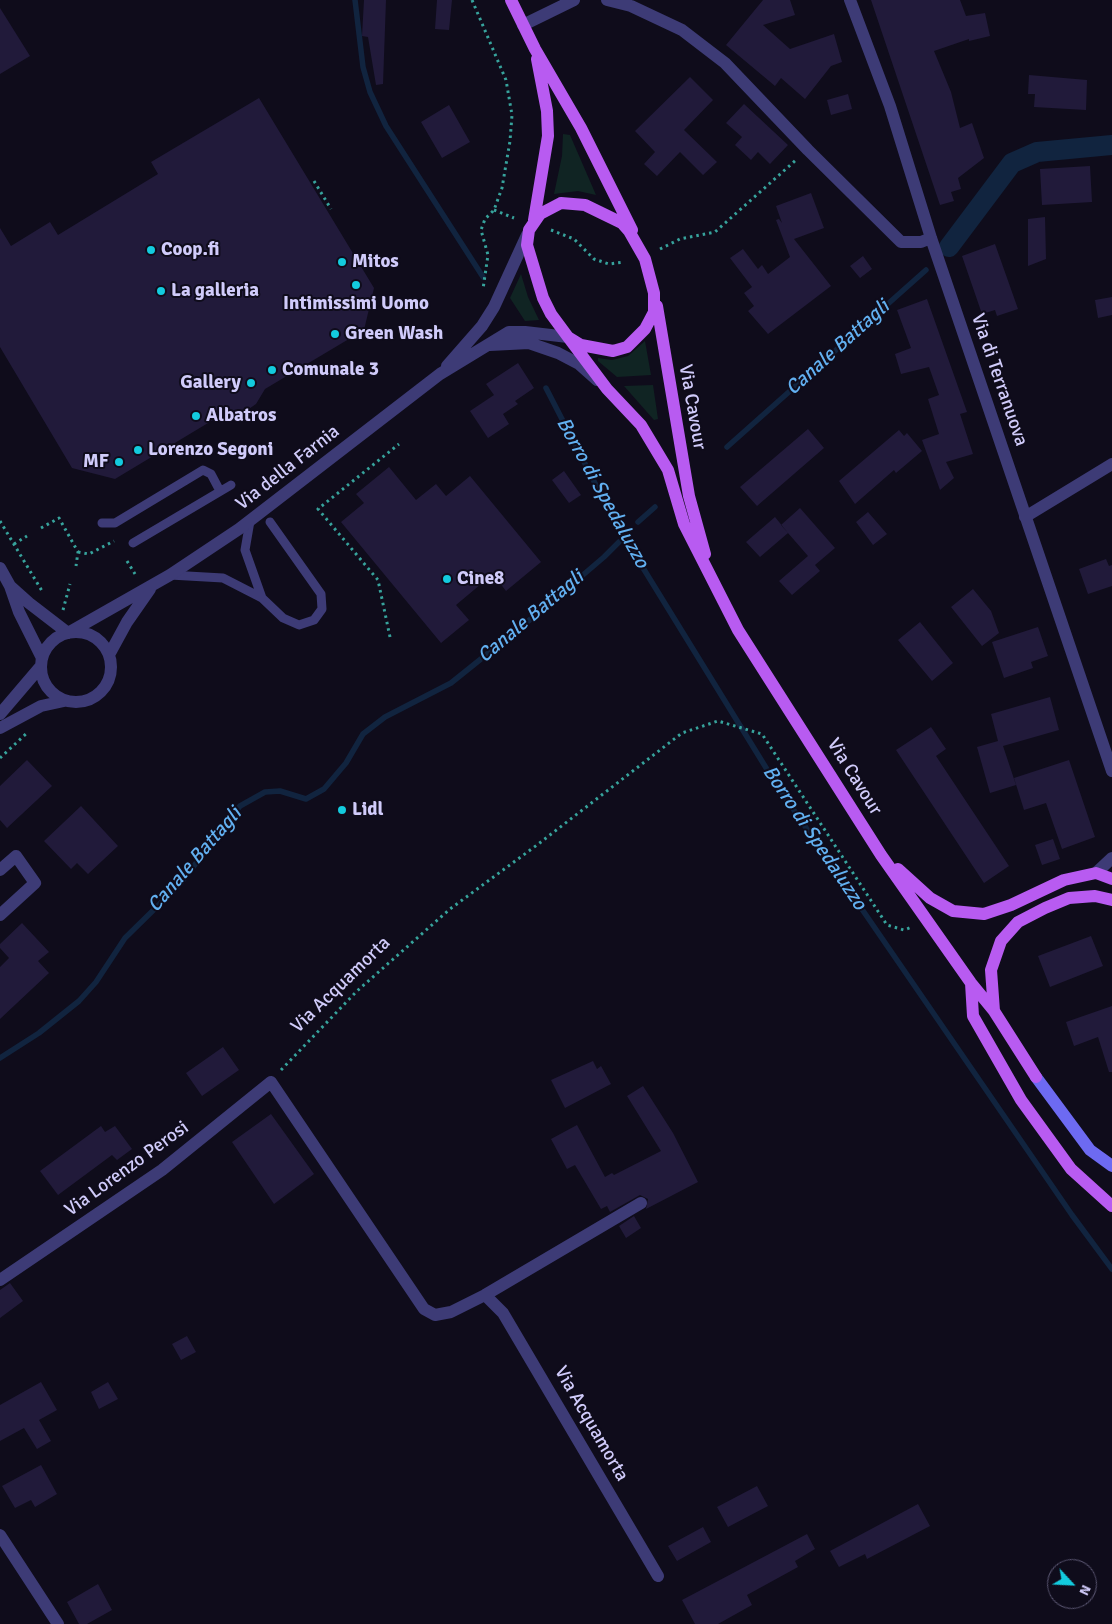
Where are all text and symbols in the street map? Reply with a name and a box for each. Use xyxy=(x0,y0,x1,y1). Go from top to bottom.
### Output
place label: Coop.fi xyxy=(161,239,219,261)
marker: Coop.fi xyxy=(145,244,157,256)
place label: Mitos xyxy=(352,251,399,273)
marker: Mitos xyxy=(336,256,348,268)
marker: Intimissimi Uomo xyxy=(350,279,362,291)
place label: La galleria xyxy=(171,280,259,302)
marker: La galleria xyxy=(155,285,167,297)
place label: Intimissimi Uomo xyxy=(283,293,429,315)
water label: Canale Battagli xyxy=(781,295,895,401)
street label: Via di Terranuova xyxy=(966,311,1032,449)
place label: Green Wash xyxy=(345,323,443,345)
marker: Green Wash xyxy=(329,328,341,340)
place label: Comunale 3 xyxy=(282,359,379,381)
street label: Via Cavour xyxy=(673,363,711,451)
marker: Comunale 3 xyxy=(266,364,278,376)
place label: Gallery xyxy=(180,372,241,394)
marker: Gallery xyxy=(245,377,257,389)
place label: Albatros xyxy=(206,405,276,427)
marker: Albatros xyxy=(190,410,202,422)
water label: Borro di Spedaluzzo xyxy=(551,413,653,573)
street label: Via della Farnia xyxy=(232,420,344,516)
place label: Lorenzo Segoni xyxy=(148,439,273,461)
marker: Lorenzo Segoni xyxy=(132,444,144,456)
place label: MF xyxy=(83,451,109,473)
marker: MF xyxy=(113,456,125,468)
water label: Canale Battagli xyxy=(473,566,589,668)
place label: Cine8 xyxy=(457,568,504,590)
marker: Cine8 xyxy=(441,573,453,585)
street label: Via Cavour xyxy=(821,734,887,820)
water label: Borro di Spedaluzzo xyxy=(757,761,871,915)
place label: Lidl xyxy=(352,799,384,821)
water label: Canale Battagli xyxy=(143,803,247,917)
marker: Lidl xyxy=(336,804,348,816)
street label: Via Acquamorta xyxy=(287,932,395,1038)
street label: Via Lorenzo Perosi xyxy=(61,1116,193,1222)
street label: Via Acquamorta xyxy=(549,1362,633,1486)
north arrow xyxy=(1047,1559,1097,1609)
text: N xyxy=(1075,1582,1095,1598)

